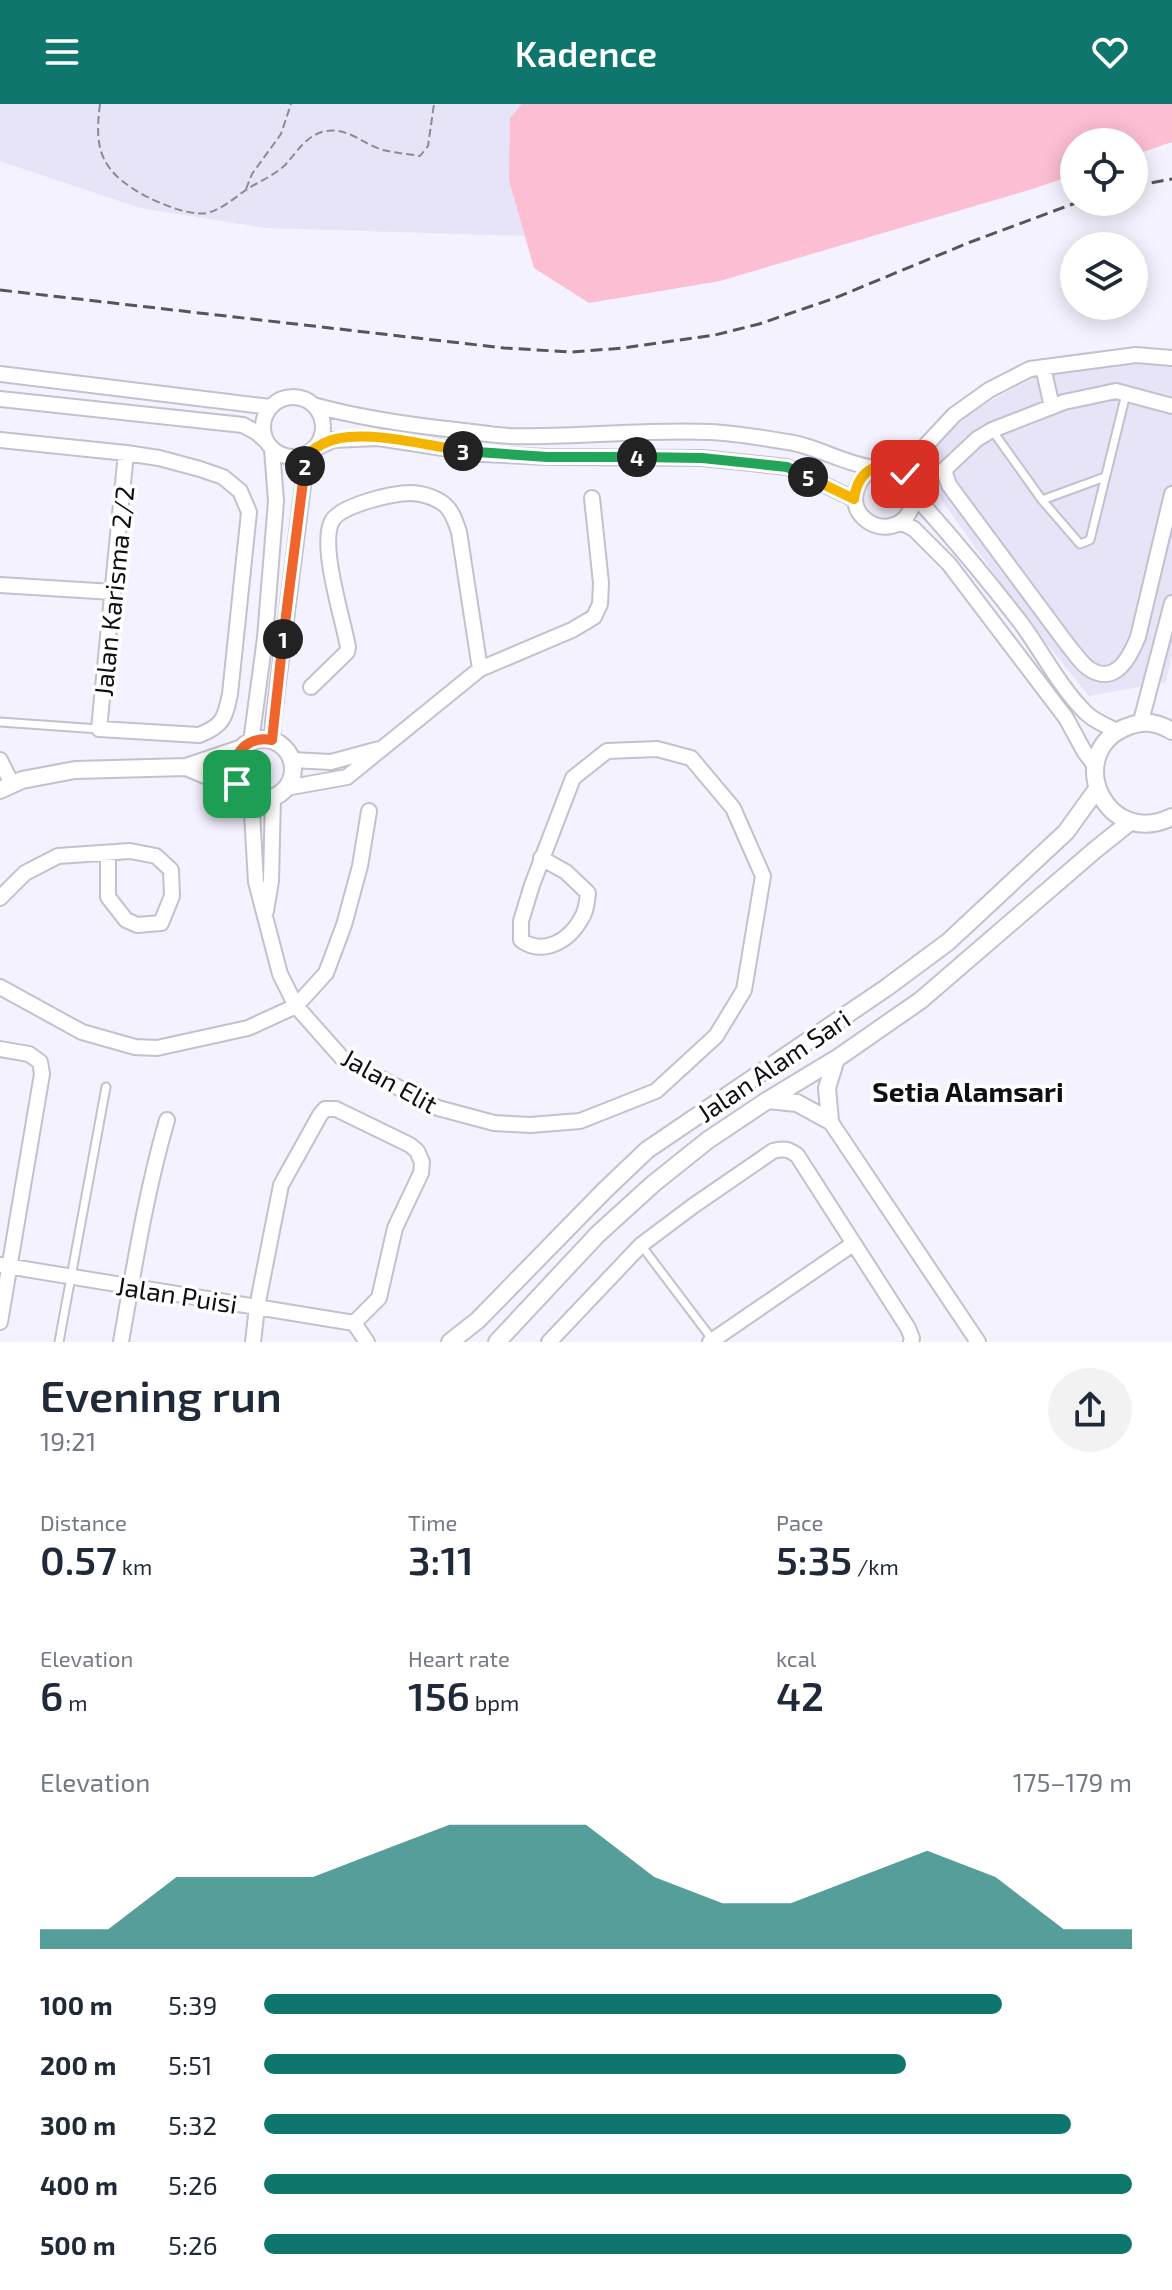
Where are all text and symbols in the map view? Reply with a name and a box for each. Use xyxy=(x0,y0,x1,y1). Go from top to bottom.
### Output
icon: menu xyxy=(40,30,84,74)
icon: heart xyxy=(1088,30,1132,74)
text: Kadence xyxy=(515,31,657,74)
map controls xyxy=(1060,128,1148,320)
button: locate xyxy=(1060,128,1148,216)
button: layers xyxy=(1060,232,1148,320)
pin: 3 xyxy=(443,431,483,471)
pin: 4 xyxy=(617,437,657,477)
text: 3 xyxy=(457,438,469,464)
pin xyxy=(871,440,939,508)
text: 4 xyxy=(630,444,644,470)
pin: 2 xyxy=(285,446,325,486)
icon: check xyxy=(883,452,927,496)
text: 2 xyxy=(299,453,311,479)
pin: 5 xyxy=(788,457,828,497)
text: 5 xyxy=(802,464,814,490)
street label: Jalan Karisma 2/2 xyxy=(87,484,139,698)
pin: 1 xyxy=(263,619,303,659)
text: 1 xyxy=(278,626,288,652)
pin xyxy=(203,750,271,818)
icon: arrive xyxy=(215,762,259,806)
street label: Jalan Alam Sari xyxy=(691,1002,855,1128)
street label: Jalan Elit xyxy=(337,1041,443,1119)
district label: Setia Alamsari xyxy=(872,1074,1064,1108)
street label: Jalan Puisi xyxy=(114,1269,240,1319)
text: Evening run xyxy=(40,1368,282,1421)
button: share xyxy=(1048,1368,1132,1452)
text: 19:21 xyxy=(40,1425,96,1456)
text: Distance xyxy=(40,1509,127,1535)
text: Time xyxy=(408,1509,457,1535)
text: Pace xyxy=(776,1509,823,1535)
text: 0.57 xyxy=(40,1535,117,1583)
text: 3:11 xyxy=(408,1535,474,1583)
text: 5:35 xyxy=(776,1535,852,1583)
text: km xyxy=(117,1553,152,1579)
text: /km xyxy=(852,1553,899,1579)
text: Elevation xyxy=(40,1645,133,1671)
text: Heart rate xyxy=(408,1645,510,1671)
text: kcal xyxy=(776,1645,816,1671)
text: 6 xyxy=(40,1671,63,1719)
text: 156 xyxy=(408,1671,470,1719)
text: 42 xyxy=(776,1671,824,1719)
text: m xyxy=(63,1689,87,1715)
text: bpm xyxy=(470,1689,519,1715)
text: Elevation xyxy=(40,1766,150,1797)
text: 175–179 m xyxy=(1013,1766,1132,1797)
text: 100 m xyxy=(40,1989,113,2020)
text: 5:39 xyxy=(168,1989,217,2020)
text: 200 m xyxy=(40,2049,116,2080)
text: 5:51 xyxy=(168,2049,212,2080)
text: 300 m xyxy=(40,2109,116,2140)
text: 5:32 xyxy=(168,2109,217,2140)
text: 400 m xyxy=(40,2169,118,2200)
text: 5:26 xyxy=(168,2169,218,2200)
text: 500 m xyxy=(40,2229,116,2260)
text: 5:26 xyxy=(168,2229,218,2260)

